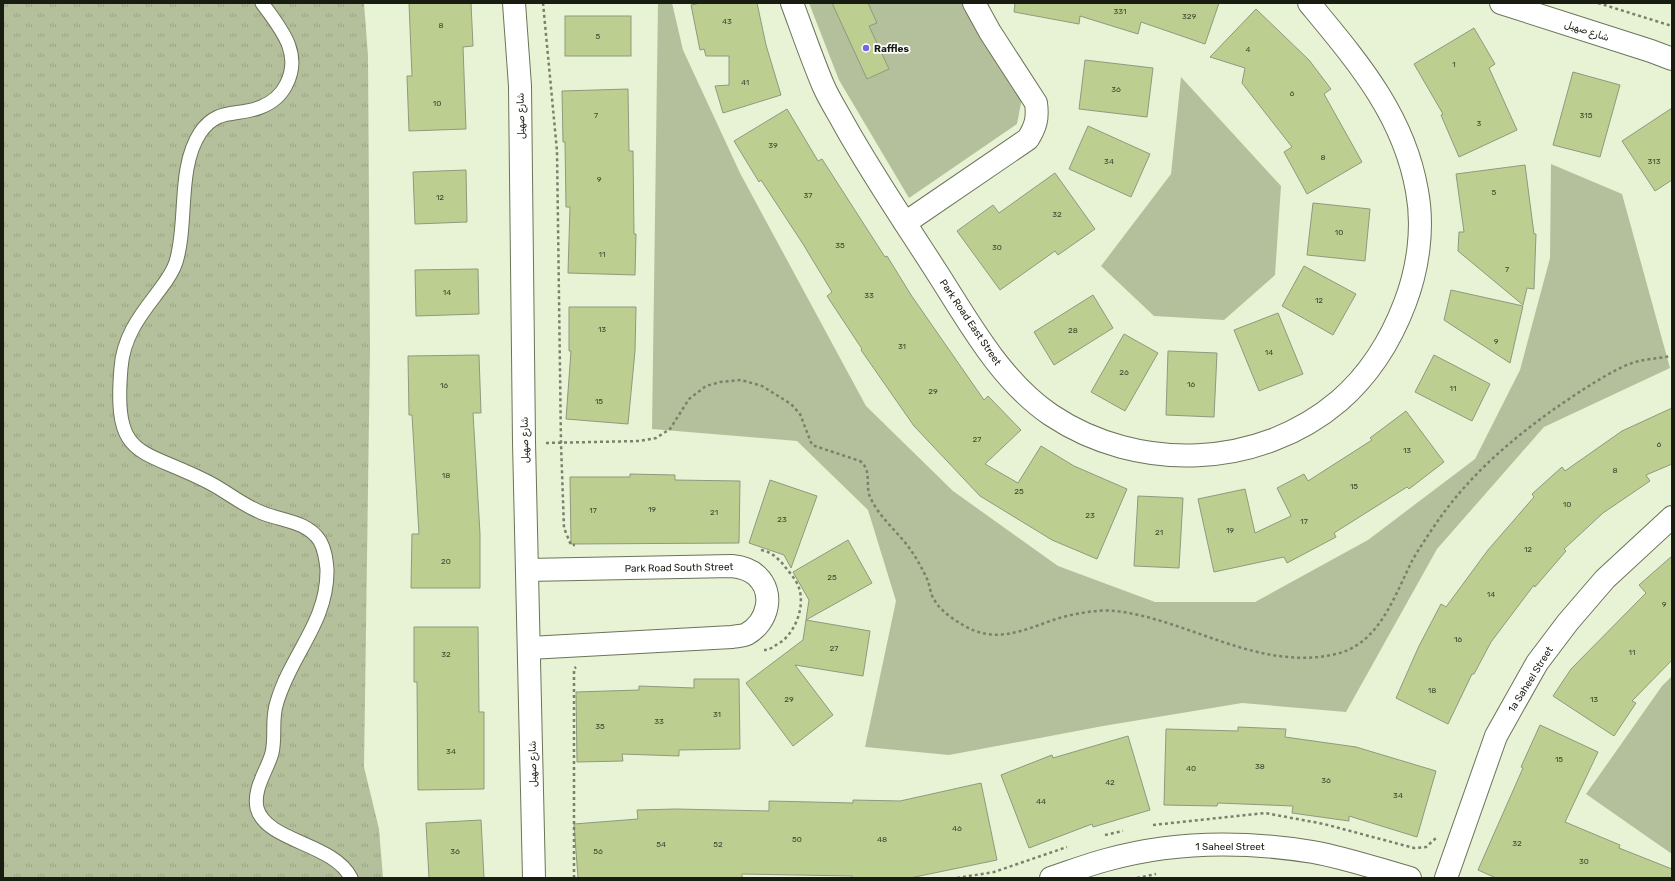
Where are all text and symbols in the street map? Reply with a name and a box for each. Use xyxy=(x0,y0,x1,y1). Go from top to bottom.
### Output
house number: 331 xyxy=(1114,7,1126,16)
house number: 329 xyxy=(1182,12,1196,21)
house number: 43 xyxy=(722,17,732,26)
street label: شارع صهيل xyxy=(1563,18,1611,45)
house number: 8 xyxy=(438,21,444,30)
house number: 5 xyxy=(596,32,601,41)
marker: Raffles xyxy=(861,43,871,53)
place label: Raffles xyxy=(874,43,909,55)
house number: 4 xyxy=(1246,45,1251,54)
house number: 1 xyxy=(1452,60,1456,69)
house number: 41 xyxy=(741,78,749,87)
house number: 36 xyxy=(1111,85,1121,94)
house number: 6 xyxy=(1290,89,1295,98)
street label: شارع صهيل xyxy=(515,93,528,139)
house number: 10 xyxy=(433,99,441,108)
house number: 7 xyxy=(594,111,598,120)
house number: 315 xyxy=(1580,111,1593,120)
house number: 3 xyxy=(1477,119,1482,128)
house number: 39 xyxy=(768,141,778,150)
house number: 8 xyxy=(1320,153,1326,162)
house number: 34 xyxy=(1104,157,1114,166)
house number: 313 xyxy=(1648,157,1661,166)
house number: 9 xyxy=(597,175,602,184)
house number: 5 xyxy=(1492,188,1497,197)
house number: 37 xyxy=(804,191,812,200)
house number: 12 xyxy=(436,193,444,202)
house number: 32 xyxy=(1052,210,1062,219)
house number: 10 xyxy=(1335,228,1343,237)
house number: 35 xyxy=(835,241,845,250)
house number: 30 xyxy=(992,243,1002,252)
house number: 11 xyxy=(599,250,605,259)
house number: 7 xyxy=(1505,265,1509,274)
street label: Park Road East Street xyxy=(937,277,1004,368)
house number: 14 xyxy=(443,288,451,297)
house number: 33 xyxy=(864,291,874,300)
house number: 12 xyxy=(1315,296,1323,305)
house number: 13 xyxy=(598,325,606,334)
house number: 28 xyxy=(1068,326,1078,335)
house number: 9 xyxy=(1494,337,1499,346)
house number: 31 xyxy=(898,342,906,351)
house number: 14 xyxy=(1265,348,1273,357)
house number: 26 xyxy=(1119,368,1129,377)
house number: 16 xyxy=(1187,380,1195,389)
house number: 16 xyxy=(440,381,448,390)
house number: 11 xyxy=(1450,384,1456,393)
house number: 29 xyxy=(928,387,938,396)
house number: 15 xyxy=(595,397,603,406)
street label: شارع صهيل xyxy=(519,417,532,463)
house number: 27 xyxy=(973,435,981,444)
house number: 6 xyxy=(1657,440,1662,449)
house number: 13 xyxy=(1403,446,1411,455)
house number: 8 xyxy=(1612,466,1618,475)
house number: 18 xyxy=(442,471,450,480)
house number: 15 xyxy=(1350,482,1358,491)
house number: 25 xyxy=(1014,487,1024,496)
house number: 10 xyxy=(1563,500,1571,509)
house number: 19 xyxy=(648,505,656,514)
house number: 17 xyxy=(589,506,597,515)
house number: 21 xyxy=(710,508,718,517)
house number: 23 xyxy=(1085,511,1095,520)
house number: 23 xyxy=(777,515,787,524)
house number: 17 xyxy=(1300,517,1308,526)
house number: 19 xyxy=(1226,526,1234,535)
house number: 21 xyxy=(1155,528,1163,537)
house number: 12 xyxy=(1524,545,1532,554)
house number: 20 xyxy=(441,557,451,566)
street label: Park Road South Street xyxy=(625,561,734,575)
house number: 25 xyxy=(827,573,837,582)
house number: 14 xyxy=(1487,590,1495,599)
house number: 9 xyxy=(1662,600,1667,609)
house number: 16 xyxy=(1454,635,1462,644)
house number: 27 xyxy=(830,644,838,653)
street label: 1a Saheel Street xyxy=(1506,644,1556,715)
house number: 11 xyxy=(1629,648,1635,657)
house number: 32 xyxy=(441,650,451,659)
house number: 18 xyxy=(1428,686,1436,695)
house number: 29 xyxy=(784,695,794,704)
house number: 13 xyxy=(1590,695,1598,704)
house number: 31 xyxy=(713,710,721,719)
house number: 33 xyxy=(654,717,664,726)
house number: 35 xyxy=(595,722,605,731)
street label: شارع صهيل xyxy=(527,741,540,787)
house number: 34 xyxy=(446,747,456,756)
house number: 15 xyxy=(1555,755,1563,764)
house number: 38 xyxy=(1255,762,1265,771)
house number: 40 xyxy=(1186,764,1196,773)
house number: 36 xyxy=(1321,776,1331,785)
house number: 42 xyxy=(1105,778,1115,787)
house number: 34 xyxy=(1393,791,1403,800)
house number: 44 xyxy=(1036,797,1046,806)
house number: 46 xyxy=(952,824,962,833)
house number: 50 xyxy=(792,835,802,844)
house number: 48 xyxy=(877,835,887,844)
house number: 32 xyxy=(1512,839,1522,848)
house number: 54 xyxy=(656,840,666,849)
house number: 52 xyxy=(713,840,723,849)
street label: 1 Saheel Street xyxy=(1195,841,1265,853)
house number: 36 xyxy=(450,847,460,856)
house number: 56 xyxy=(593,847,603,856)
house number: 30 xyxy=(1579,857,1589,866)

